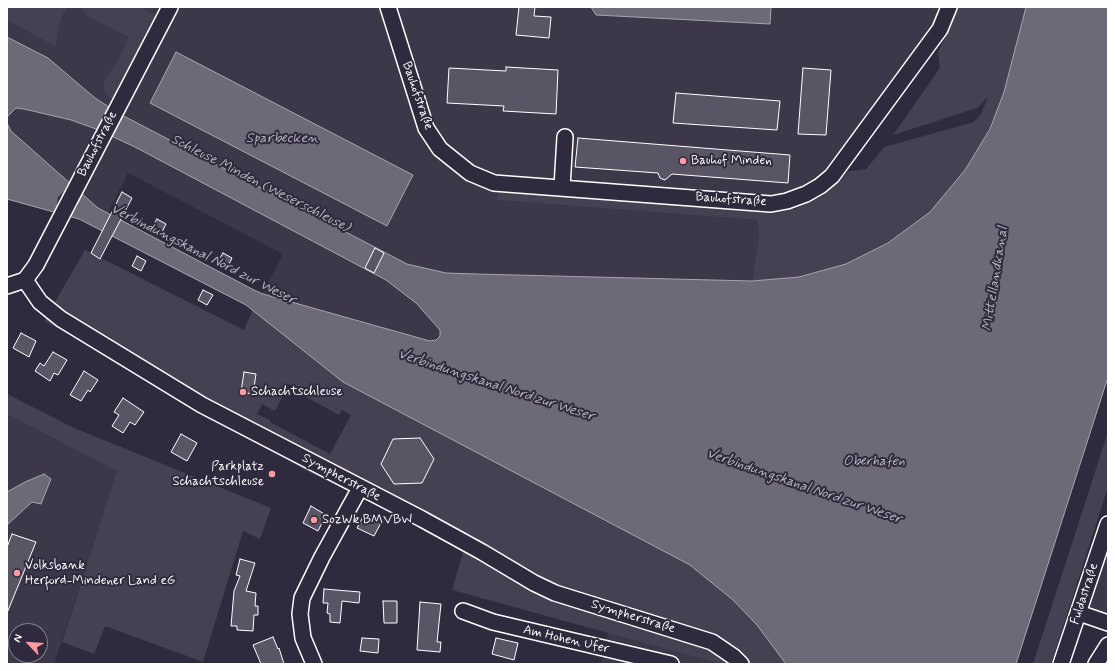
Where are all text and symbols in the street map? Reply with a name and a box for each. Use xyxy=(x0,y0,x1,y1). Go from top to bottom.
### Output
street label: Bauhofstraße xyxy=(398,60,436,132)
street label: Bauhofstraße xyxy=(75,109,121,179)
water label: Schleuse Minden (Weserschleuse) xyxy=(168,131,352,237)
water label: Sparbecken xyxy=(246,131,318,147)
place label: Bauhof Minden xyxy=(691,153,772,169)
marker: Bauhof Minden xyxy=(678,156,688,166)
street label: Bauhofstraße xyxy=(695,190,767,210)
water label: Verbindungskanal Nord zur Weser xyxy=(108,201,298,309)
water label: Mittellandkanal xyxy=(979,226,1013,332)
water label: Verbindungskanal Nord zur Weser xyxy=(396,346,596,426)
place label: Schachtschleuse xyxy=(251,384,343,400)
marker: Schachtschleuse xyxy=(238,387,248,397)
water label: Verbindungskanal Nord zur Weser xyxy=(704,446,904,528)
street label: Sympherstraße xyxy=(299,451,383,505)
water label: Oberhafen xyxy=(843,454,905,470)
place label: Parkplatz Schachtschleuse xyxy=(172,459,264,490)
marker: Parkplatz Schachtschleuse xyxy=(267,469,277,479)
place label: SozWk BMVBW xyxy=(322,512,412,528)
marker: SozWk BMVBW xyxy=(309,515,319,525)
place label: Volksbank Herford-Mindener Land eG xyxy=(25,558,175,589)
street label: Fuldastraße xyxy=(1068,561,1102,627)
marker: Volksbank Herford-Mindener Land eG xyxy=(12,568,22,578)
street label: Sympherstraße xyxy=(589,597,677,637)
north arrow xyxy=(8,623,48,663)
street label: Am Hohen Ufer xyxy=(521,623,611,657)
text: N xyxy=(10,632,26,645)

